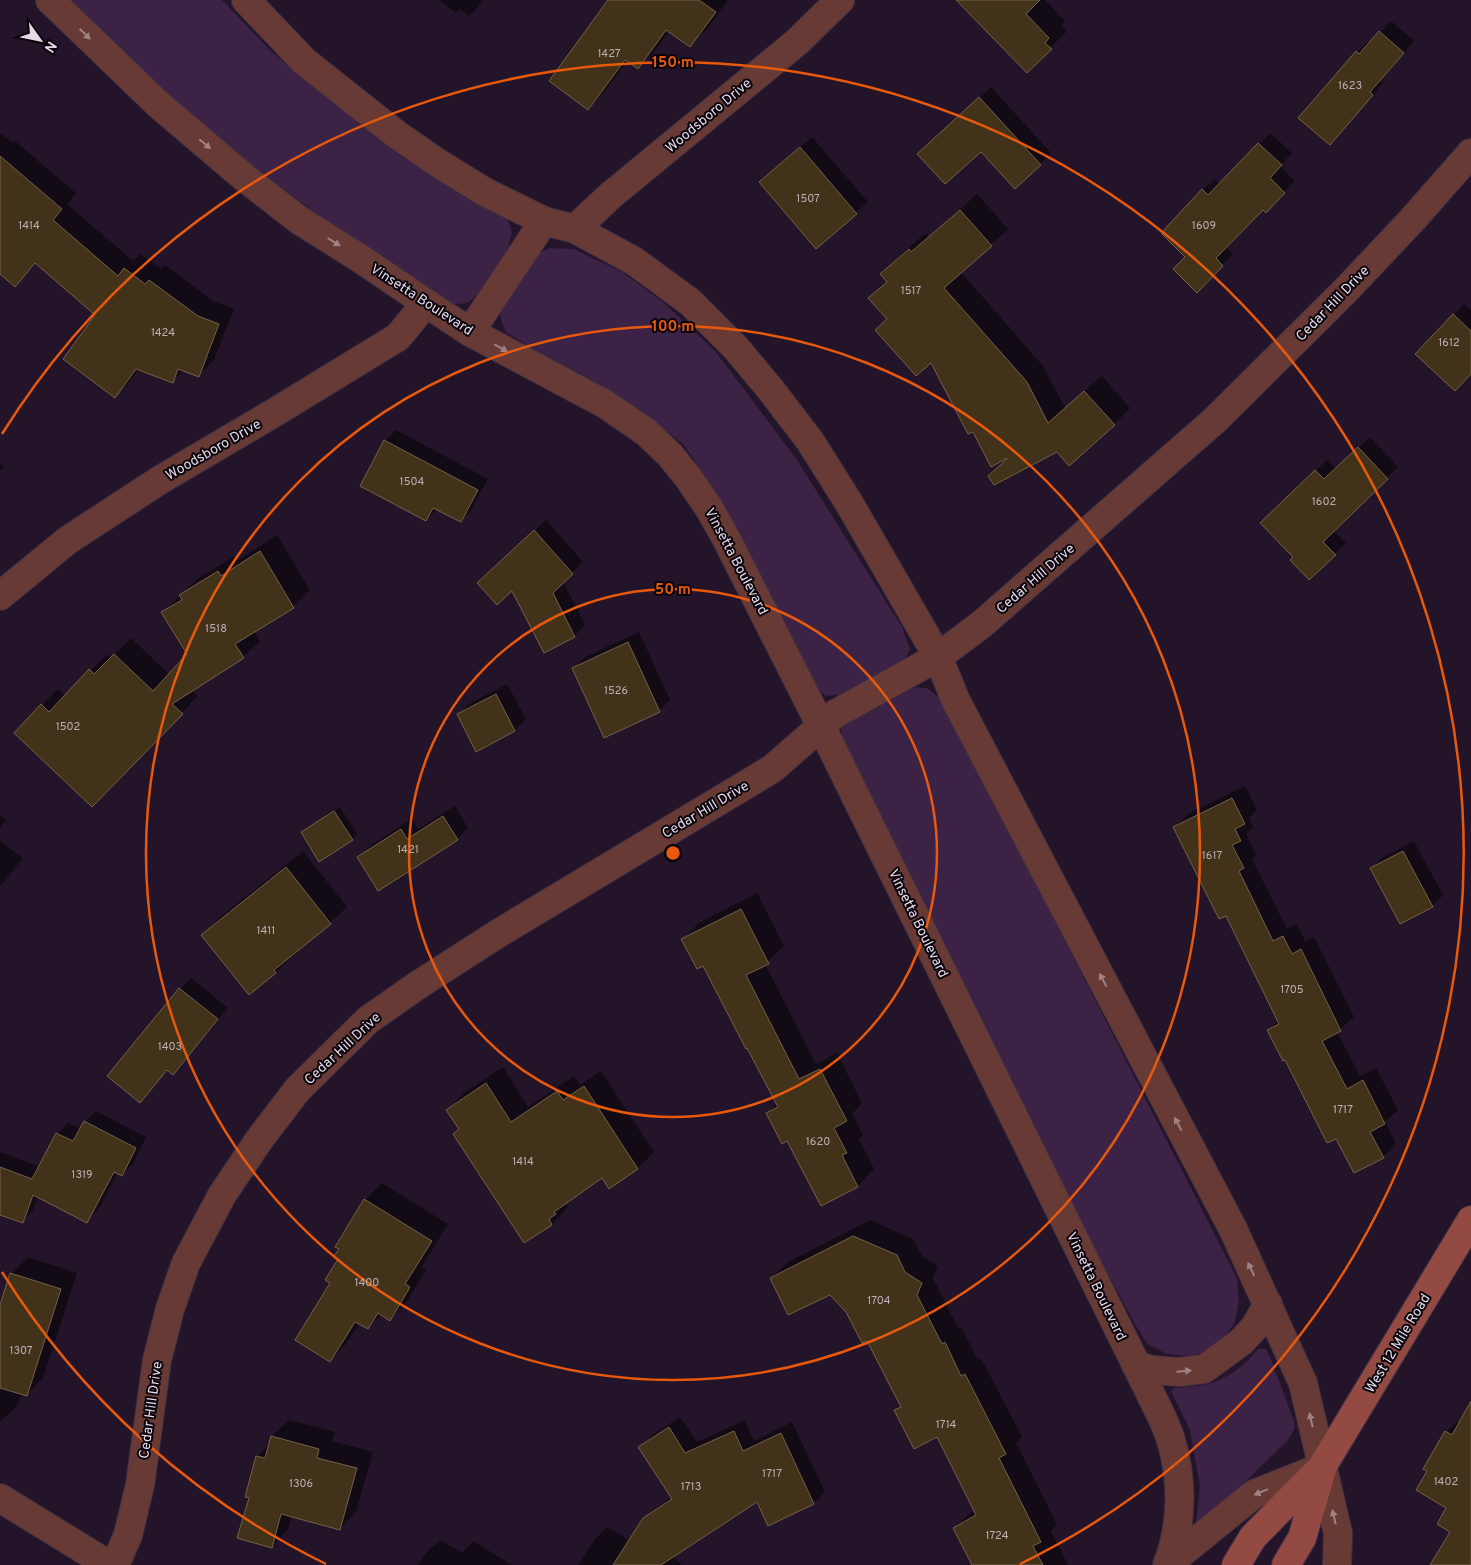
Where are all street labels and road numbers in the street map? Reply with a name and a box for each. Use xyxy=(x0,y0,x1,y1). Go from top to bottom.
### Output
street label: Woodsboro Drive xyxy=(662,75,755,157)
street label: Vinsetta Boulevard xyxy=(367,261,476,340)
street label: Cedar Hill Drive xyxy=(1293,263,1373,345)
street label: Woodsboro Drive xyxy=(163,416,264,484)
street label: Vinsetta Boulevard xyxy=(700,505,771,618)
street label: Cedar Hill Drive xyxy=(993,540,1079,618)
street label: Cedar Hill Drive xyxy=(659,778,752,843)
street label: Vinsetta Boulevard xyxy=(884,867,951,981)
street label: Cedar Hill Drive xyxy=(301,1009,385,1089)
street label: Vinsetta Boulevard xyxy=(1062,1230,1129,1344)
street label: West 12 Mile Road xyxy=(1362,1291,1435,1396)
street label: Cedar Hill Drive xyxy=(136,1360,167,1460)

